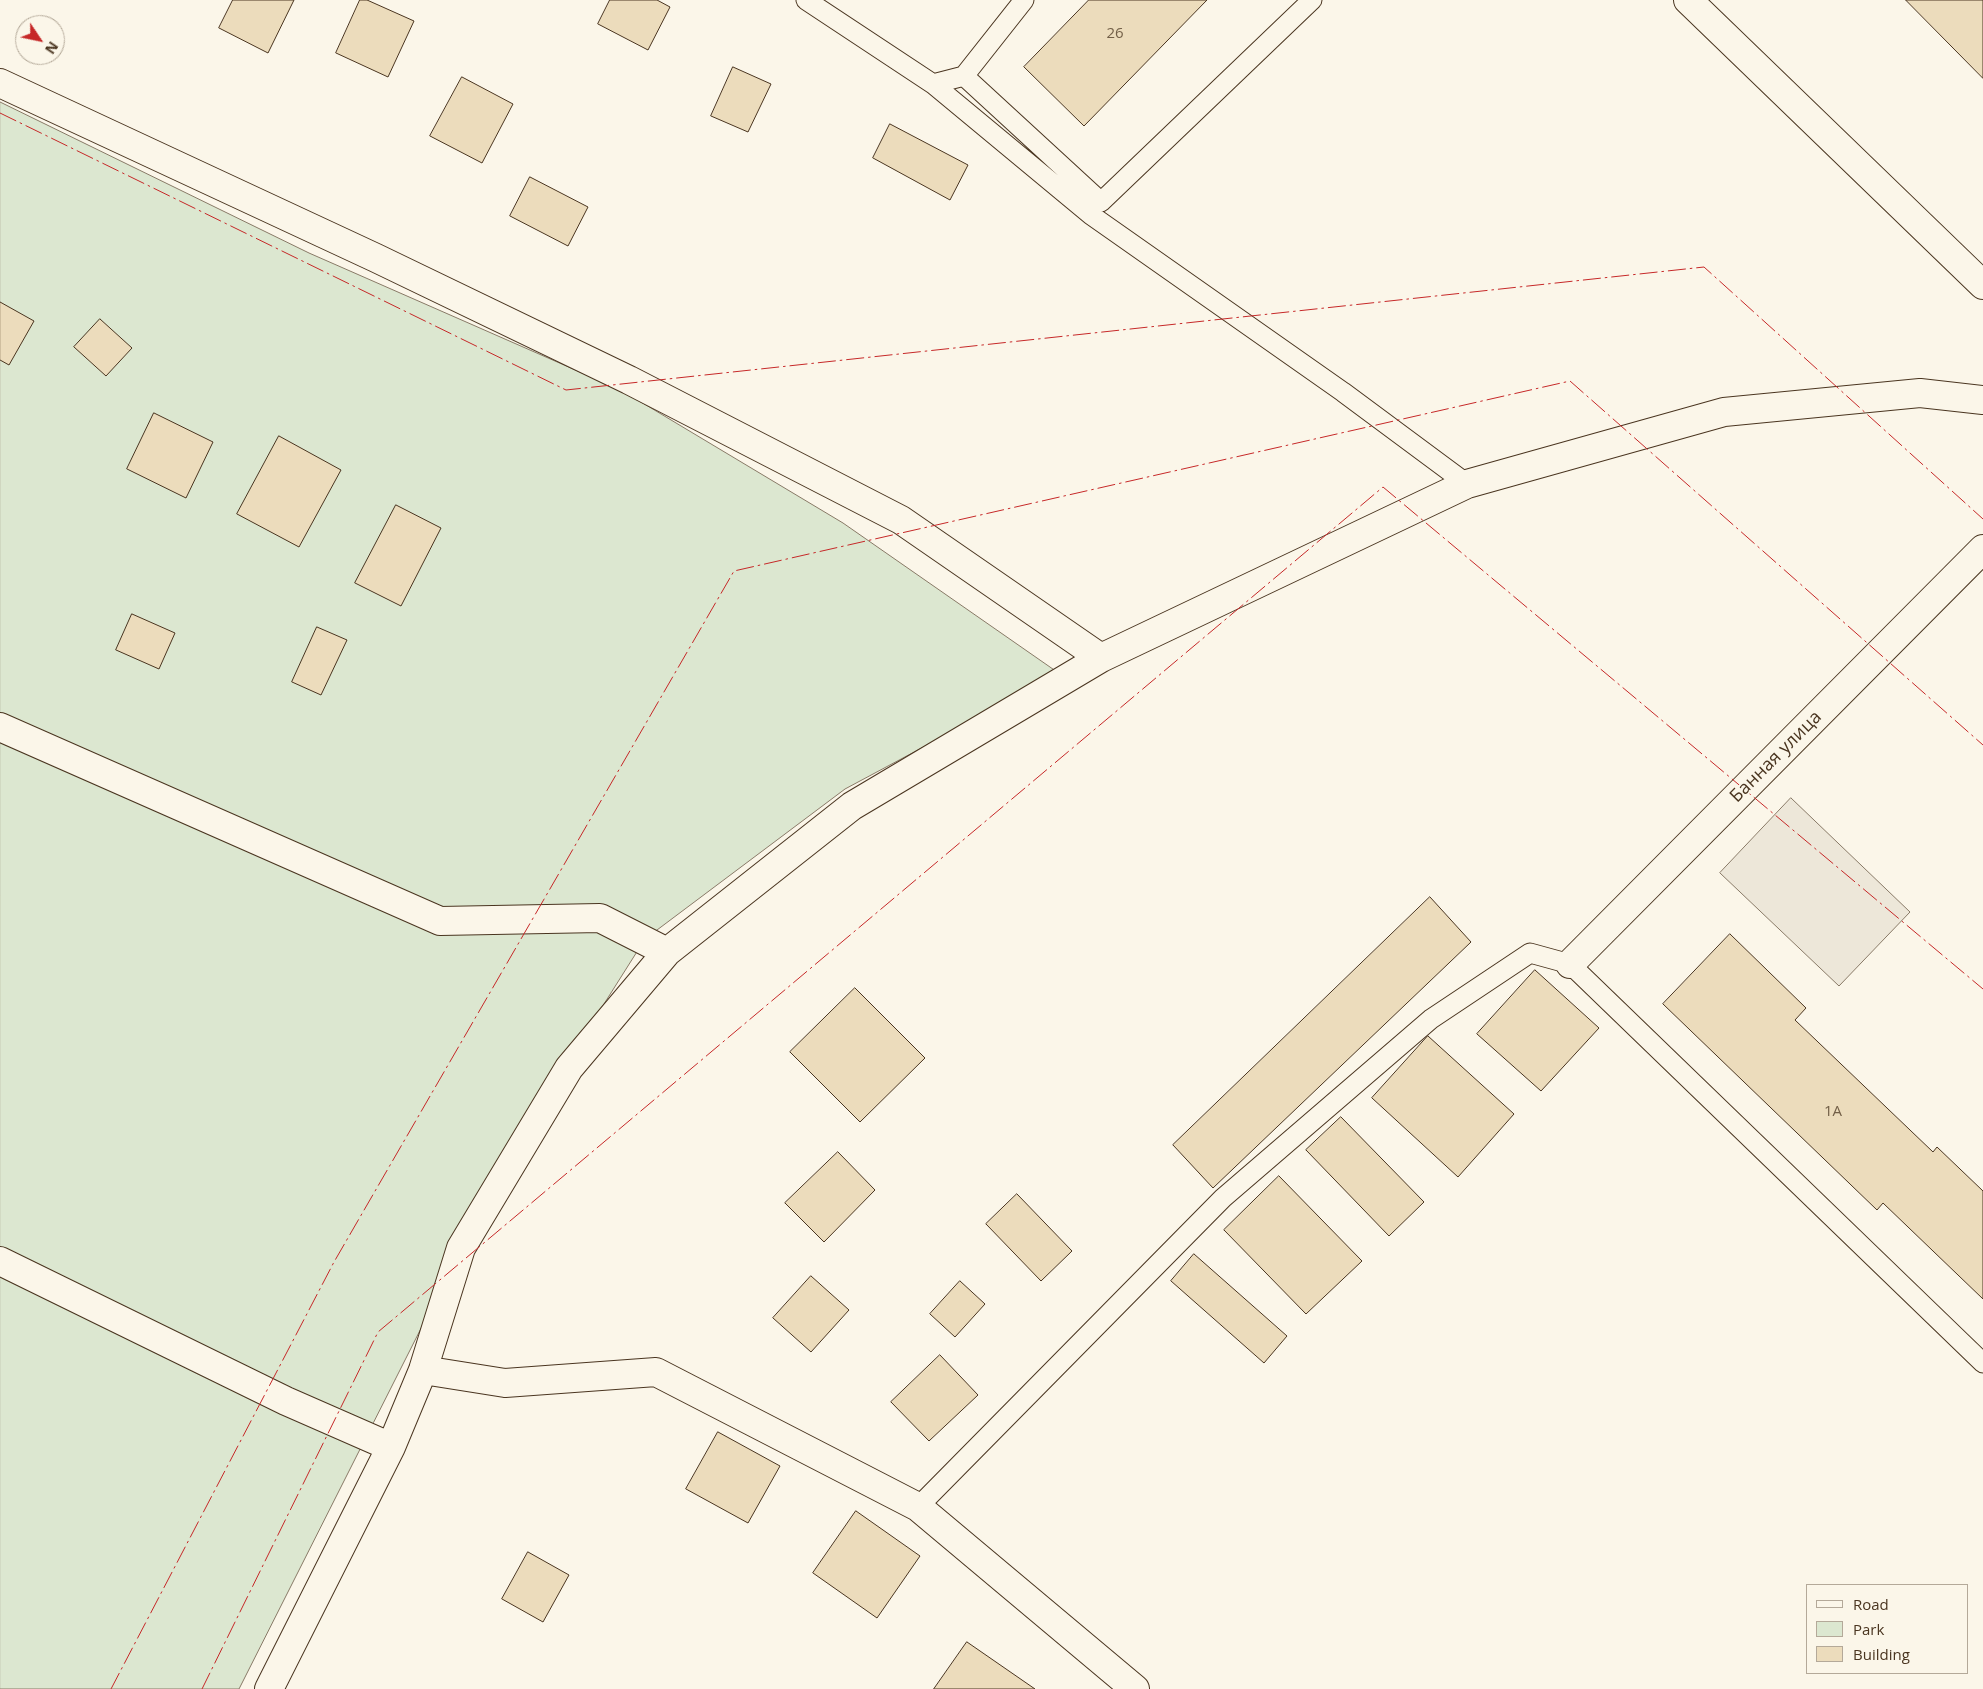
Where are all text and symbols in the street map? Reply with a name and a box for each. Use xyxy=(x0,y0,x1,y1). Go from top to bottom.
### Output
north arrow xyxy=(15,15,65,65)
house number: 26 xyxy=(1106,25,1124,43)
text: N xyxy=(41,38,63,58)
street label: Банная улица xyxy=(1726,707,1826,807)
house number: 1А xyxy=(1824,1103,1842,1121)
legend xyxy=(1806,1584,1968,1674)
text: Road xyxy=(1853,1594,1889,1614)
text: Park xyxy=(1853,1619,1884,1639)
text: Building xyxy=(1853,1644,1910,1664)

